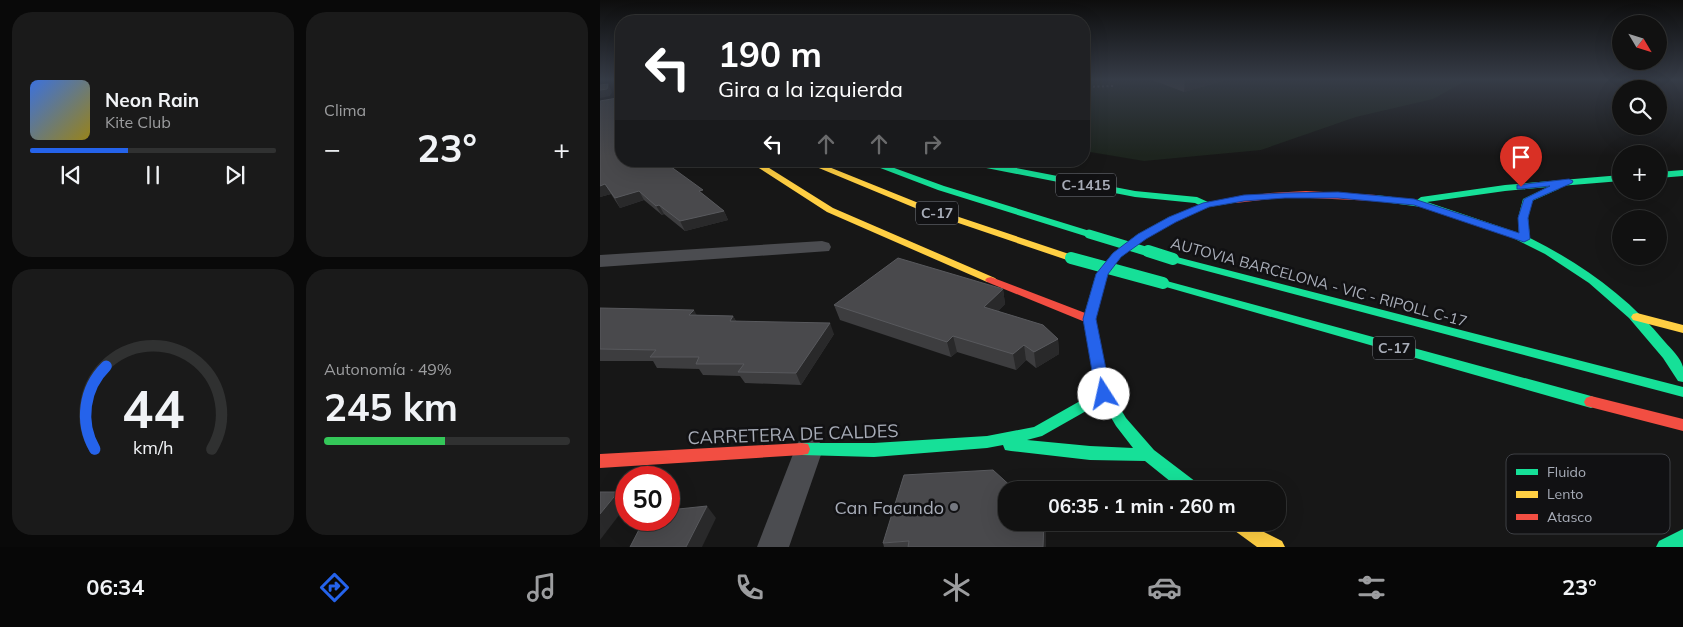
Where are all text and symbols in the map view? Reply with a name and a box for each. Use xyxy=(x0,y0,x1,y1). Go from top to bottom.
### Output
north arrow xyxy=(1612,15,1668,70)
map controls xyxy=(1612,15,1667,265)
text: 190 m xyxy=(718,32,822,76)
icon: left xyxy=(635,35,700,100)
text: Gira a la izquierda xyxy=(718,75,903,103)
button: search xyxy=(1612,80,1667,135)
text: Neon Rain xyxy=(105,88,199,112)
text: Clima xyxy=(324,100,366,120)
text: Kite Club xyxy=(105,112,171,132)
text: 23° xyxy=(417,124,477,172)
icon: left xyxy=(759,130,787,158)
icon: ahead xyxy=(812,130,840,158)
icon: ahead xyxy=(865,130,893,158)
icon: right xyxy=(918,130,946,158)
text: − xyxy=(324,131,341,166)
text: + xyxy=(553,131,570,166)
pin xyxy=(1500,136,1542,187)
icon: arrive xyxy=(1507,143,1535,171)
button: + xyxy=(1612,145,1667,200)
icon: previous xyxy=(57,161,85,189)
icon: pause xyxy=(139,161,167,189)
icon: next xyxy=(221,161,249,189)
road number: C-1415 xyxy=(1056,174,1116,196)
road number: C-17 xyxy=(916,202,958,224)
button: − xyxy=(1612,210,1667,265)
street label: AUTOVIA BARCELONA - VIC - RIPOLL C-17 xyxy=(1169,233,1469,331)
road number: C-17 xyxy=(1373,336,1415,359)
text: Autonomía · 49% xyxy=(324,359,452,379)
position arrow xyxy=(1077,367,1129,419)
text: 44 xyxy=(122,376,184,441)
text: 245 km xyxy=(324,383,458,431)
street label: CARRETERA DE CALDES xyxy=(687,419,899,449)
text: km/h xyxy=(133,436,173,458)
legend xyxy=(1506,454,1670,534)
text: Fluido xyxy=(1547,463,1586,481)
speed limit sign: 50 xyxy=(615,466,680,531)
text: Lento xyxy=(1547,485,1583,503)
text: 06:35 · 1 min · 260 m xyxy=(1048,494,1236,518)
place label: Can Facundo xyxy=(834,496,944,519)
marker: Can Facundo xyxy=(948,501,960,513)
text: Atasco xyxy=(1547,508,1592,526)
icon: directions xyxy=(317,570,352,605)
icon: music xyxy=(524,570,559,605)
icon: phone xyxy=(732,570,767,605)
icon: climate xyxy=(939,570,974,605)
icon: car xyxy=(1147,570,1182,605)
icon: filters xyxy=(1354,570,1389,605)
text: 06:34 xyxy=(86,573,145,601)
text: 23° xyxy=(1562,573,1597,601)

